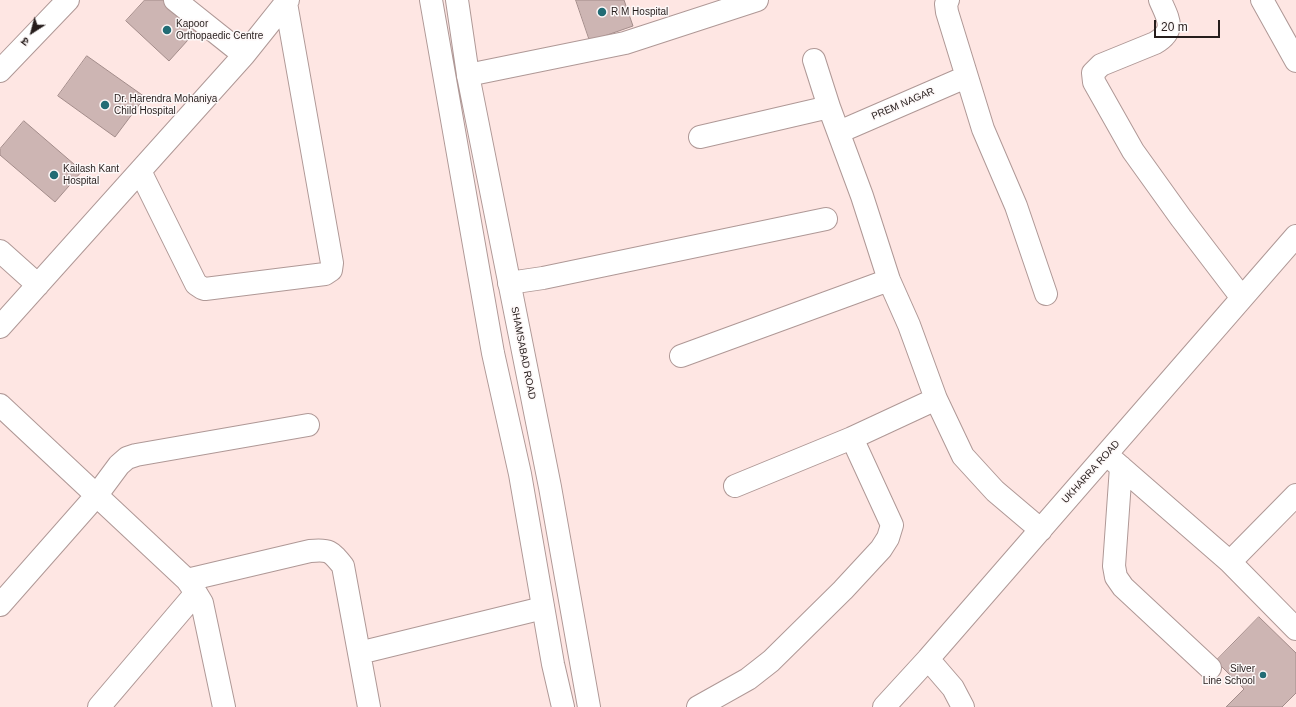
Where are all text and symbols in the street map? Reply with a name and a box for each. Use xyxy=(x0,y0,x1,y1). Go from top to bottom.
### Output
marker: R M Hospital xyxy=(596,6,608,18)
place label: R M Hospital xyxy=(611,6,668,18)
north arrow xyxy=(12,12,52,52)
scale bar xyxy=(1156,12,1222,38)
place label: Kapoor Orthopaedic Centre xyxy=(176,18,263,42)
text: 20 m xyxy=(1161,20,1188,34)
marker: Kapoor Orthopaedic Centre xyxy=(161,24,173,36)
text: उ xyxy=(19,35,31,48)
street label: PREM NAGAR xyxy=(870,85,936,123)
place label: Dr. Harendra Mohaniya Child Hospital xyxy=(114,93,217,116)
marker: Dr. Harendra Mohaniya Child Hospital xyxy=(99,99,111,111)
place label: Kailash Kant Hospital xyxy=(63,163,119,186)
marker: Kailash Kant Hospital xyxy=(48,169,60,181)
street label: SHAMSABAD ROAD xyxy=(508,305,538,401)
street label: UKHARRA ROAD xyxy=(1060,438,1122,506)
place label: Silver Line School xyxy=(1203,663,1255,686)
marker: Silver Line School xyxy=(1258,670,1268,680)

